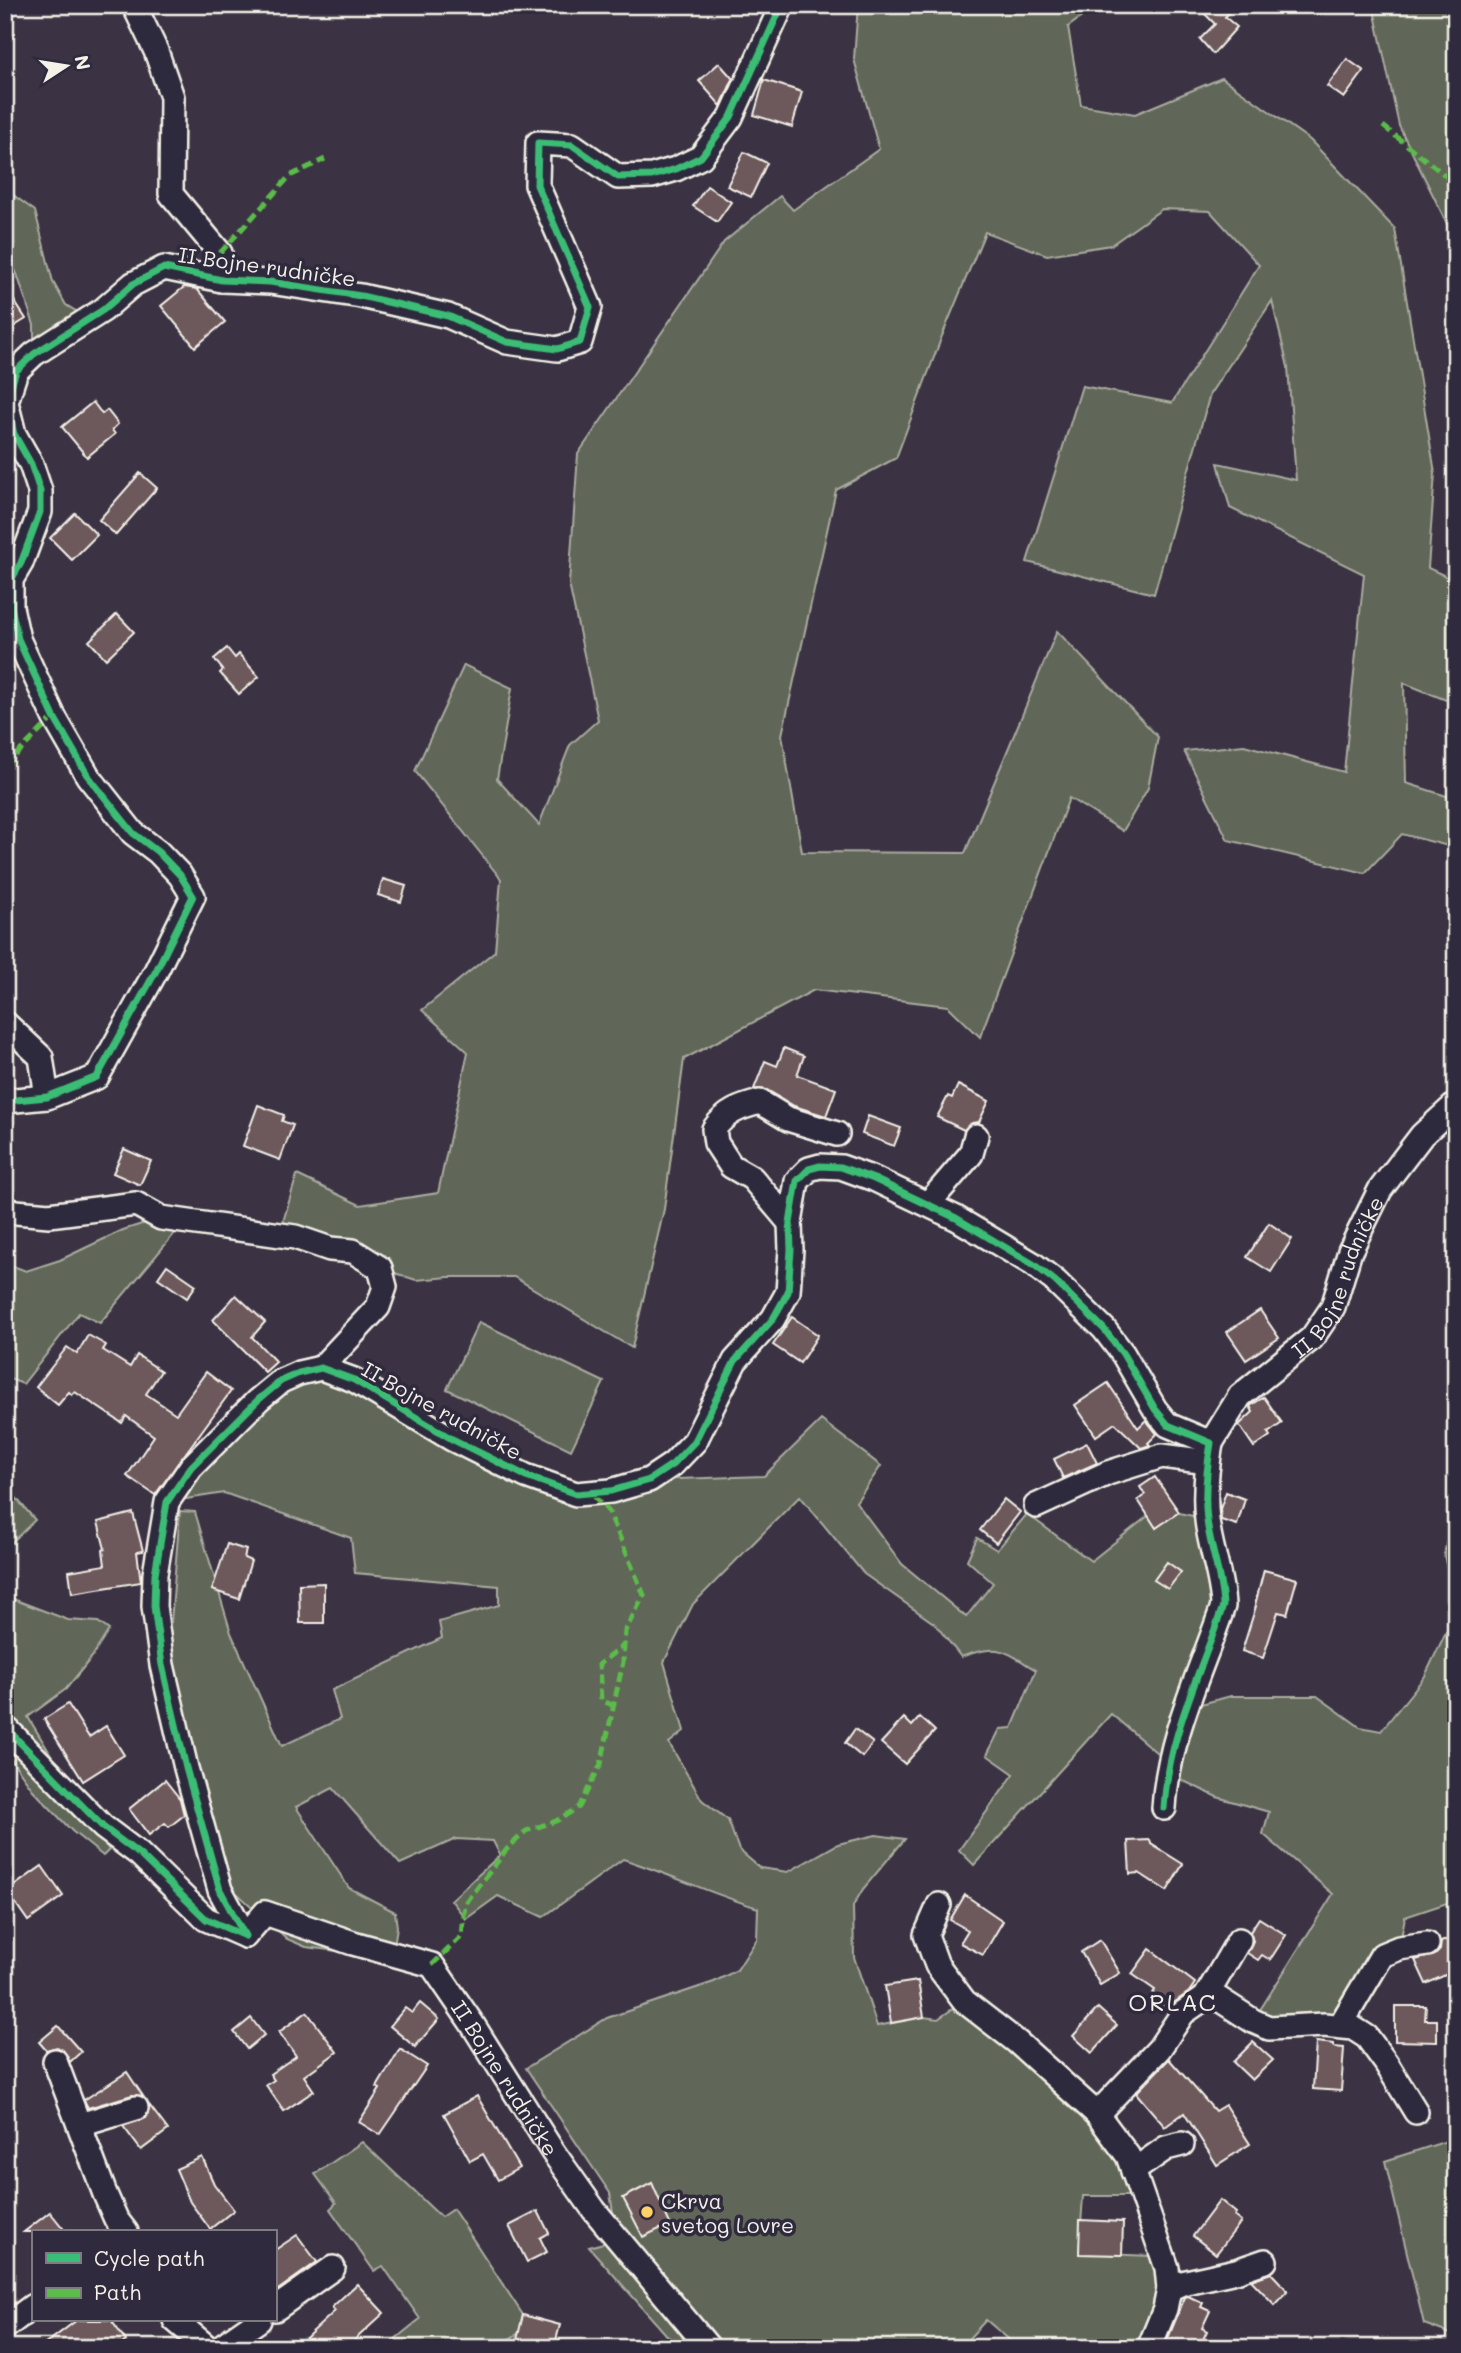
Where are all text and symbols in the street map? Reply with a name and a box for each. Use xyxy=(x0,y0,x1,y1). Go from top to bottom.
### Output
north arrow xyxy=(32,32,102,102)
text: N xyxy=(69,53,97,72)
street label: II Bojne rudničke xyxy=(177,240,357,292)
street label: II Bojne rudničke xyxy=(1285,1191,1389,1363)
street label: II Bojne rudničke xyxy=(357,1355,527,1465)
district label: ORLAC xyxy=(1128,1986,1218,2017)
street label: II Bojne rudničke xyxy=(446,1995,565,2160)
place label: Ckrva svetog Lovre xyxy=(661,2187,794,2238)
marker: Ckrva svetog Lovre xyxy=(639,2204,655,2220)
legend xyxy=(32,2230,276,2322)
text: Cycle path xyxy=(94,2244,204,2271)
text: Path xyxy=(94,2278,141,2305)

